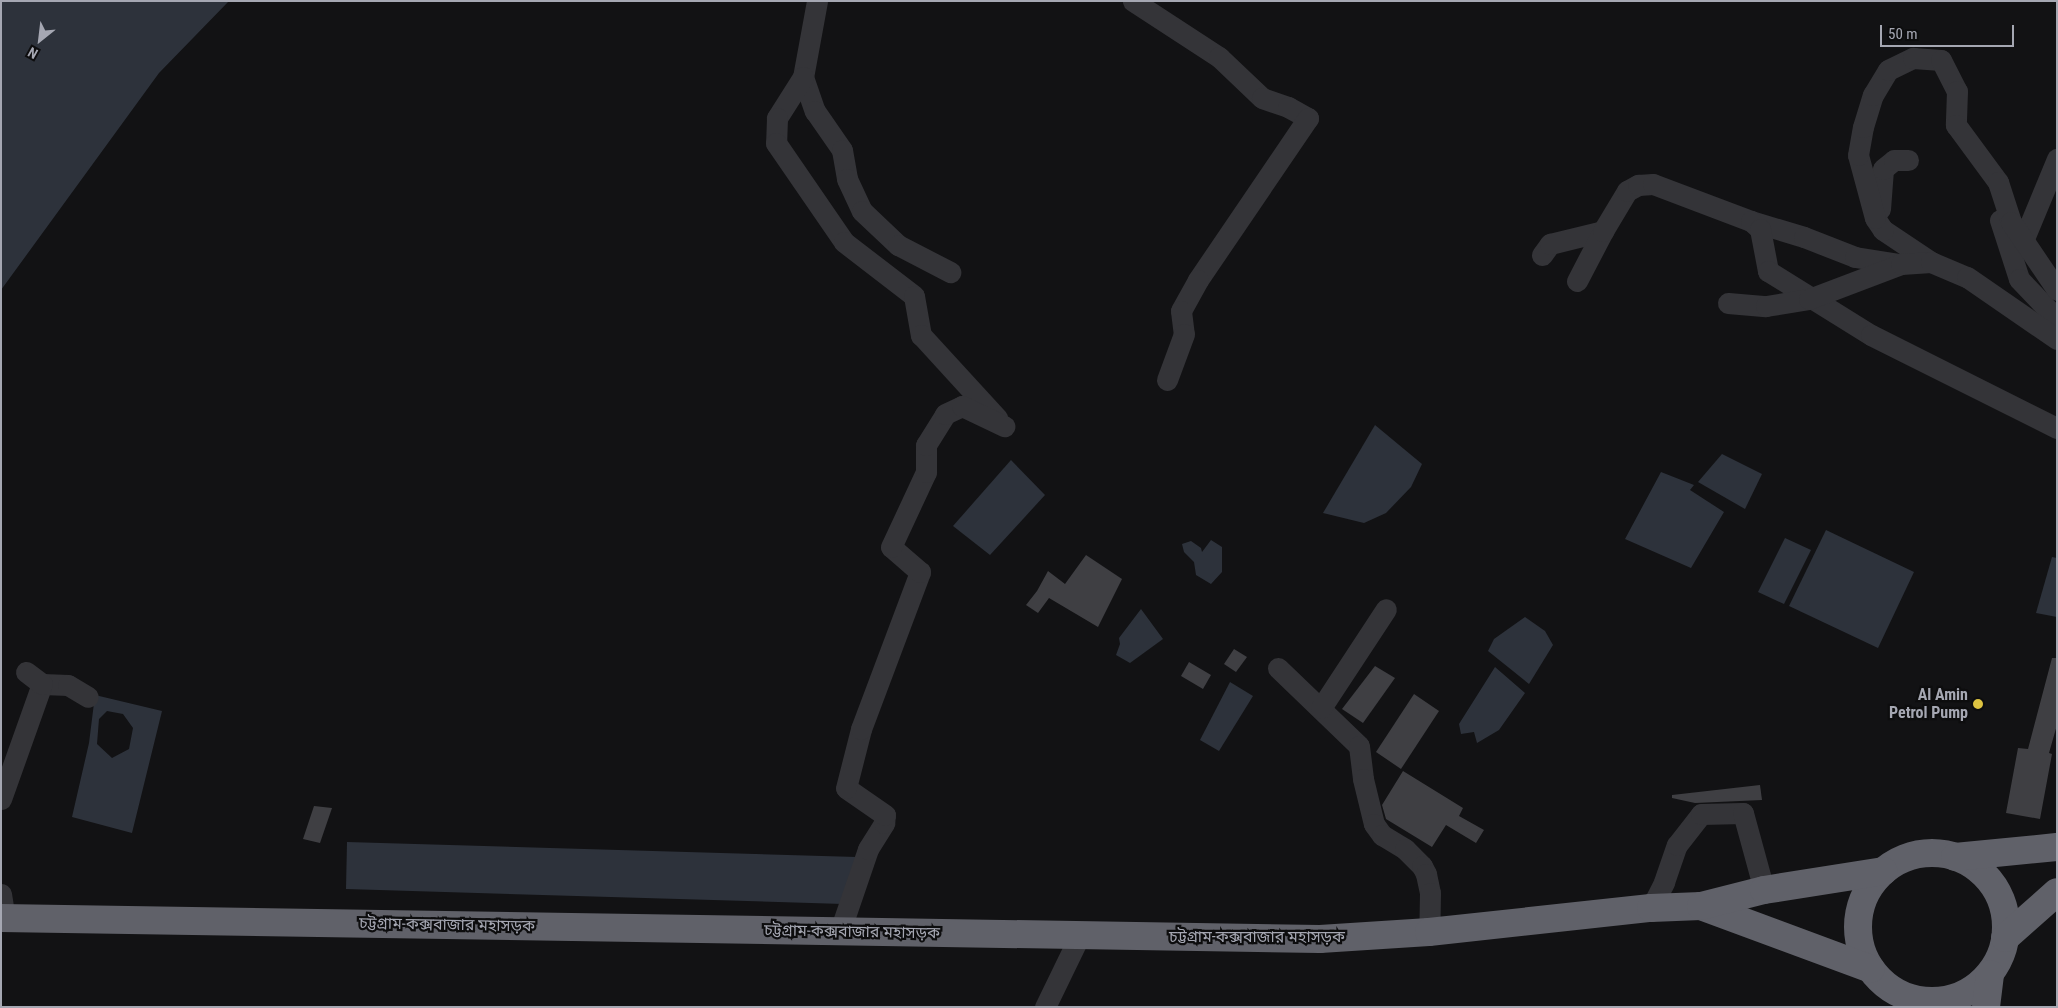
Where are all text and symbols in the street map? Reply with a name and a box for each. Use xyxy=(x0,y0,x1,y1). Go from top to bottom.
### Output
north arrow xyxy=(15,15,65,65)
scale bar xyxy=(1883,15,2017,47)
text: 50 m xyxy=(1888,25,1918,43)
text: N xyxy=(25,44,40,62)
place label: Al Amin Petrol Pump xyxy=(1889,685,1968,723)
marker: Al Amin Petrol Pump xyxy=(1972,698,1984,710)
street label: চট্টগ্রাম-কক্সবাজার মহাসড়ক xyxy=(359,914,535,936)
street label: চট্টগ্রাম-কক্সবাজার মহাসড়ক xyxy=(764,921,940,943)
street label: চট্টগ্রাম-কক্সবাজার মহাসড়ক xyxy=(1169,927,1345,947)

